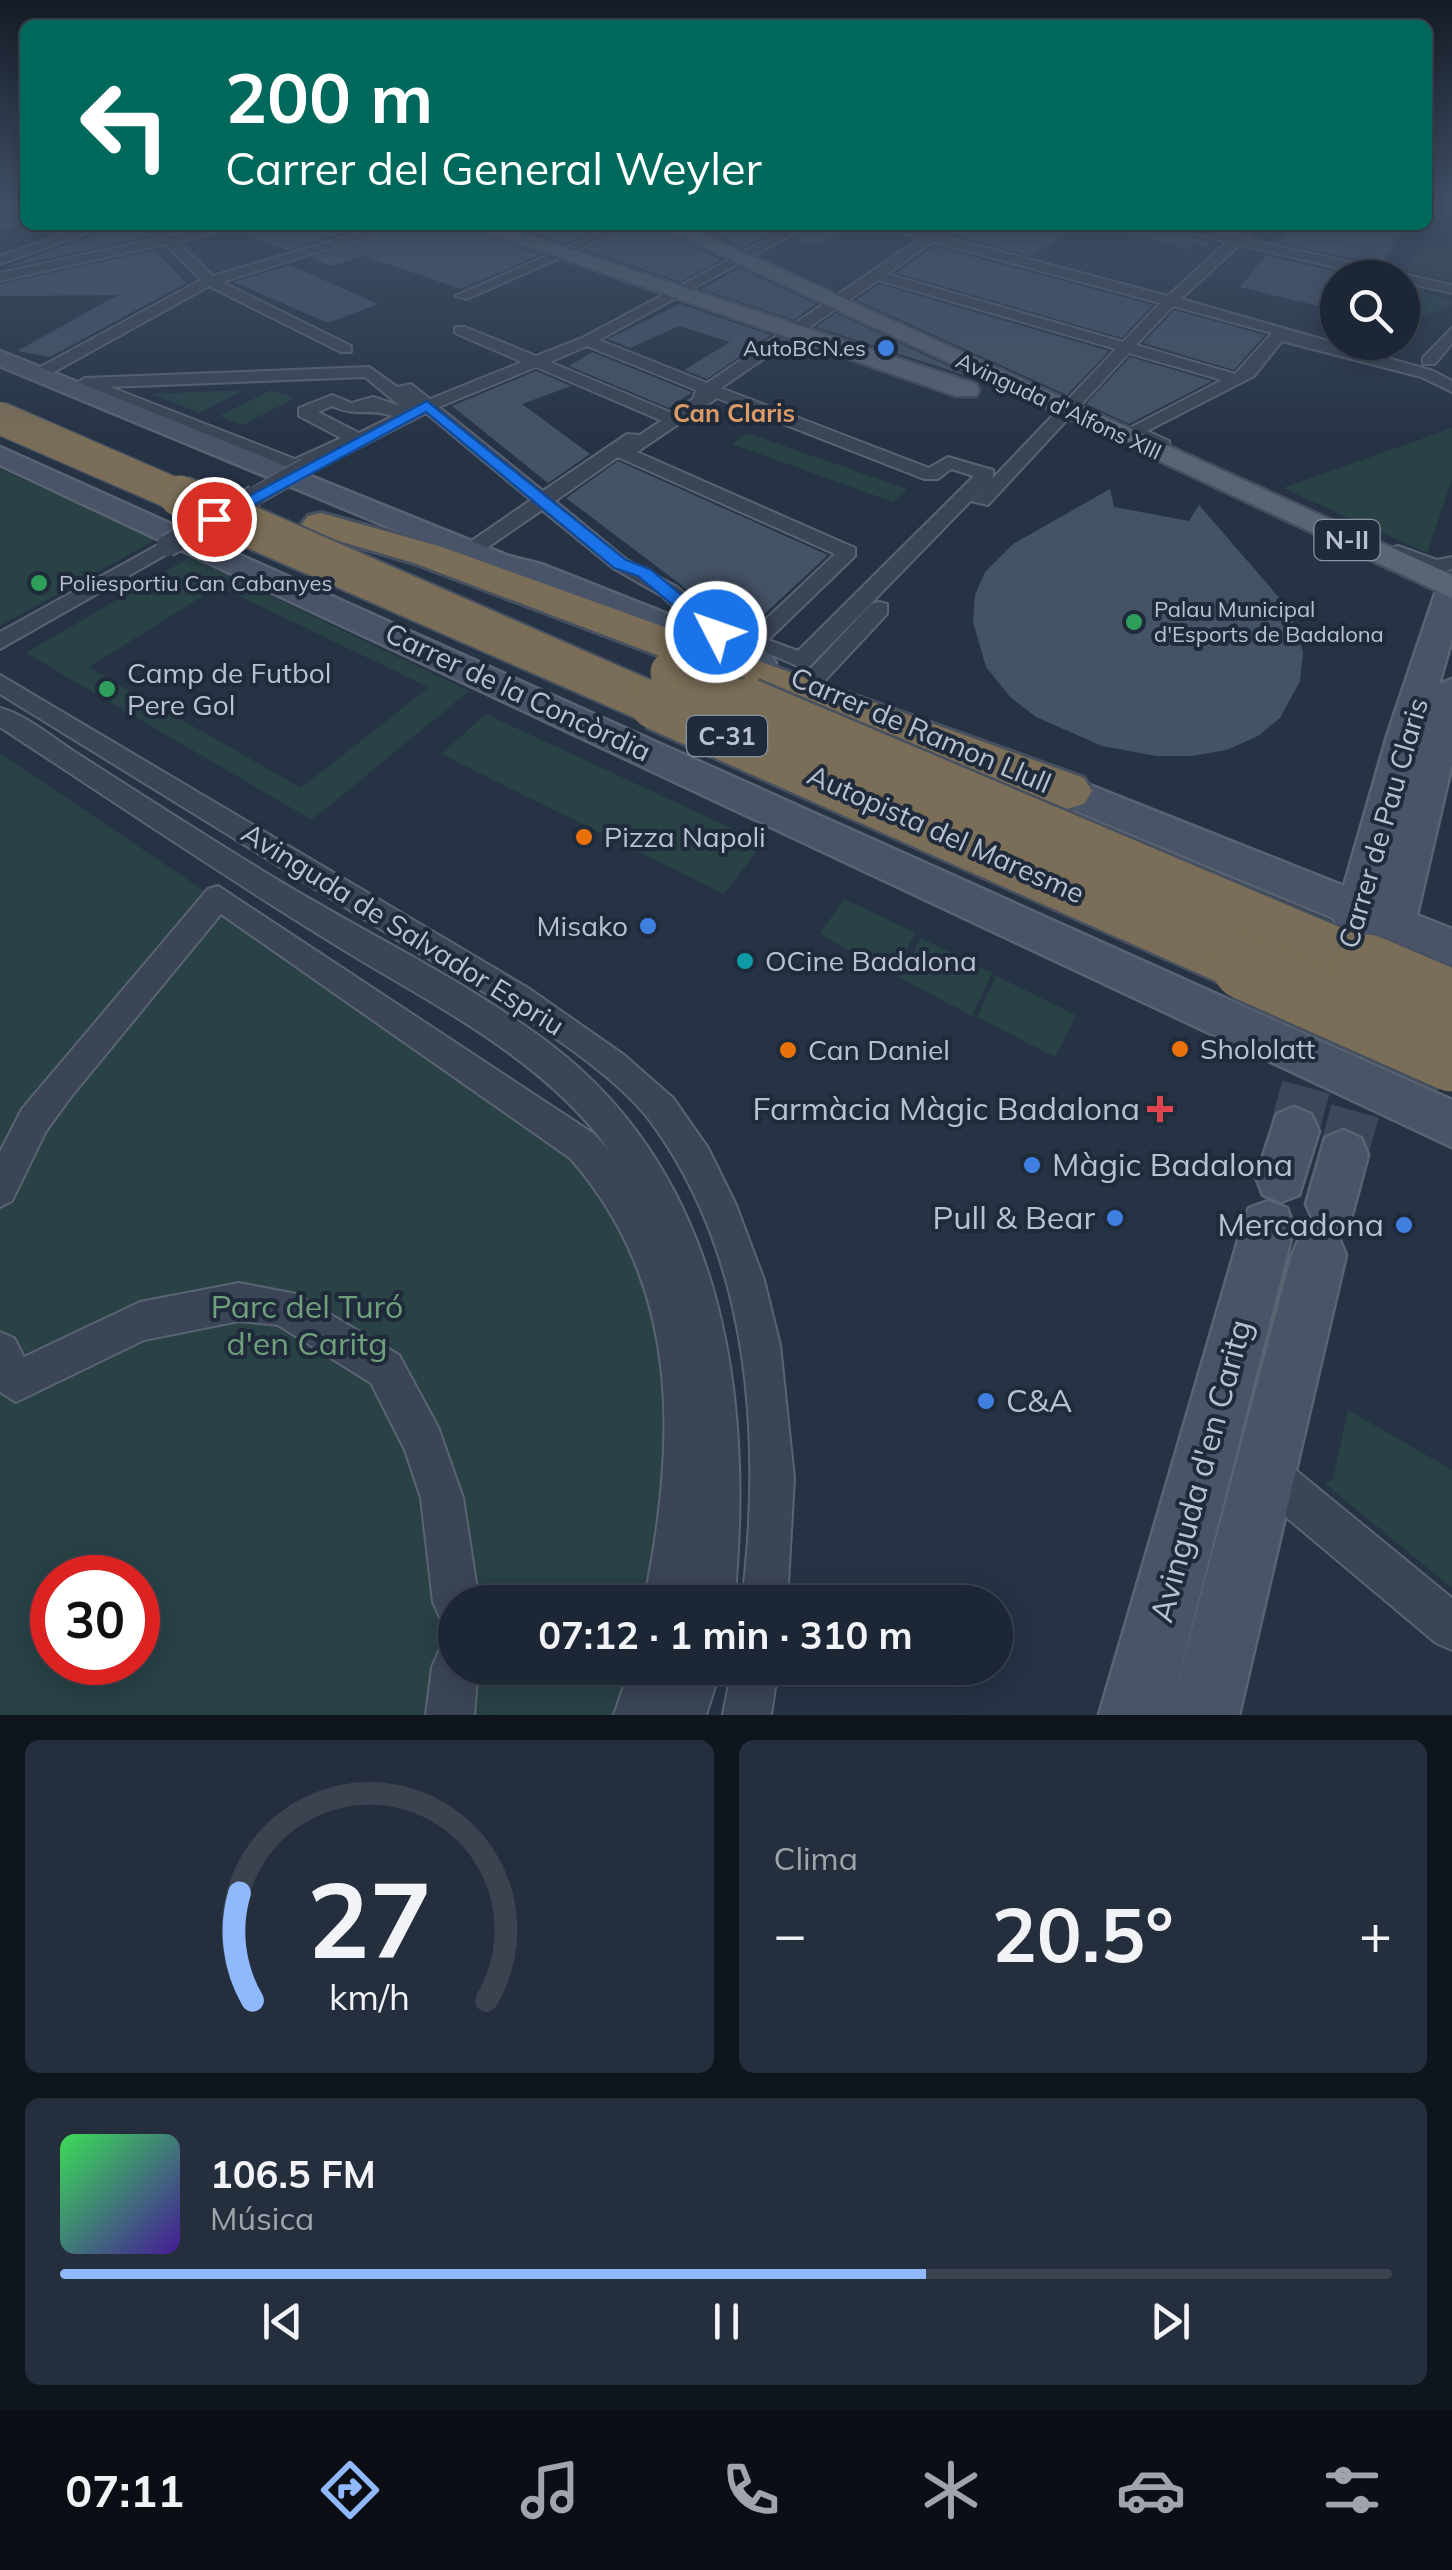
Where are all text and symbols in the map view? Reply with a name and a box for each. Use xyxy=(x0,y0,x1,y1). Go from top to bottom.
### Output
text: 200 m xyxy=(225,53,433,141)
icon: left xyxy=(60,60,190,190)
text: Carrer del General Weyler xyxy=(225,140,762,196)
map controls xyxy=(1320,260,1420,360)
button: search xyxy=(1320,260,1420,360)
place label: AutoBCN.es xyxy=(743,334,866,362)
marker: AutoBCN.es xyxy=(875,337,897,359)
street label: Avinguda d'Alfons XIII xyxy=(952,346,1166,466)
district label: Can Claris xyxy=(673,397,795,428)
pin xyxy=(172,477,257,562)
icon: arrive xyxy=(187,492,242,547)
road number: N-II xyxy=(1314,520,1380,560)
place label: Poliesportiu Can Cabanyes xyxy=(59,569,332,597)
marker: Poliesportiu Can Cabanyes xyxy=(28,572,50,594)
position arrow xyxy=(664,580,768,684)
place label: Palau Municipal d'Esports de Badalona xyxy=(1154,595,1384,648)
marker: Palau Municipal d'Esports de Badalona xyxy=(1123,611,1145,633)
street label: Carrer de la Concòrdia xyxy=(380,615,656,768)
place label: Camp de Futbol Pere Gol xyxy=(127,655,331,722)
street label: Carrer de Ramon Llull xyxy=(786,659,1057,800)
marker: Camp de Futbol Pere Gol xyxy=(96,678,118,700)
street label: Carrer de Pau Claris xyxy=(1330,694,1435,952)
road number: C-31 xyxy=(687,716,767,756)
street label: Autopista del Maresme xyxy=(802,757,1090,910)
street label: Avinguda de Salvador Espriu xyxy=(236,815,571,1042)
place label: Pizza Napoli xyxy=(604,819,766,854)
marker: Pizza Napoli xyxy=(573,826,595,848)
place label: Misako xyxy=(537,908,628,943)
marker: Misako xyxy=(637,915,659,937)
place label: OCine Badalona xyxy=(765,943,977,978)
marker: OCine Badalona xyxy=(734,950,756,972)
place label: Shololatt xyxy=(1200,1031,1315,1066)
place label: Can Daniel xyxy=(808,1032,950,1067)
marker: Shololatt xyxy=(1169,1038,1191,1060)
marker: Can Daniel xyxy=(777,1039,799,1061)
place label: Farmàcia Màgic Badalona xyxy=(753,1088,1140,1128)
marker: Farmàcia Màgic Badalona xyxy=(1149,1098,1171,1120)
place label: Màgic Badalona xyxy=(1052,1144,1293,1184)
marker: Màgic Badalona xyxy=(1021,1154,1043,1176)
place label: Pull & Bear xyxy=(933,1197,1095,1237)
place label: Mercadona xyxy=(1217,1204,1384,1244)
marker: Pull & Bear xyxy=(1104,1207,1126,1229)
marker: Mercadona xyxy=(1393,1214,1415,1236)
park label: Parc del Turó d'en Caritg xyxy=(211,1286,403,1363)
street label: Avinguda d'en Caritg xyxy=(1140,1315,1260,1626)
place label: C&A xyxy=(1006,1380,1072,1420)
marker: C&A xyxy=(975,1390,997,1412)
speed limit sign: 30 xyxy=(30,1555,160,1685)
text: 07:12 · 1 min · 310 m xyxy=(538,1611,913,1659)
text: Clima xyxy=(774,1838,858,1878)
text: 27 xyxy=(307,1853,432,1984)
text: 20.5° xyxy=(992,1887,1174,1981)
text: − xyxy=(774,1899,807,1968)
text: + xyxy=(1359,1899,1392,1968)
text: km/h xyxy=(329,1974,410,2019)
text: 106.5 FM xyxy=(210,2150,376,2198)
text: Música xyxy=(210,2198,314,2238)
icon: previous xyxy=(255,2294,310,2349)
icon: pause xyxy=(699,2294,754,2349)
icon: next xyxy=(1143,2294,1198,2349)
icon: directions xyxy=(315,2455,385,2525)
icon: music xyxy=(515,2455,585,2525)
icon: phone xyxy=(716,2455,786,2525)
icon: climate xyxy=(916,2455,986,2525)
icon: car xyxy=(1116,2455,1186,2525)
icon: filters xyxy=(1317,2455,1387,2525)
text: 07:11 xyxy=(65,2462,184,2518)

